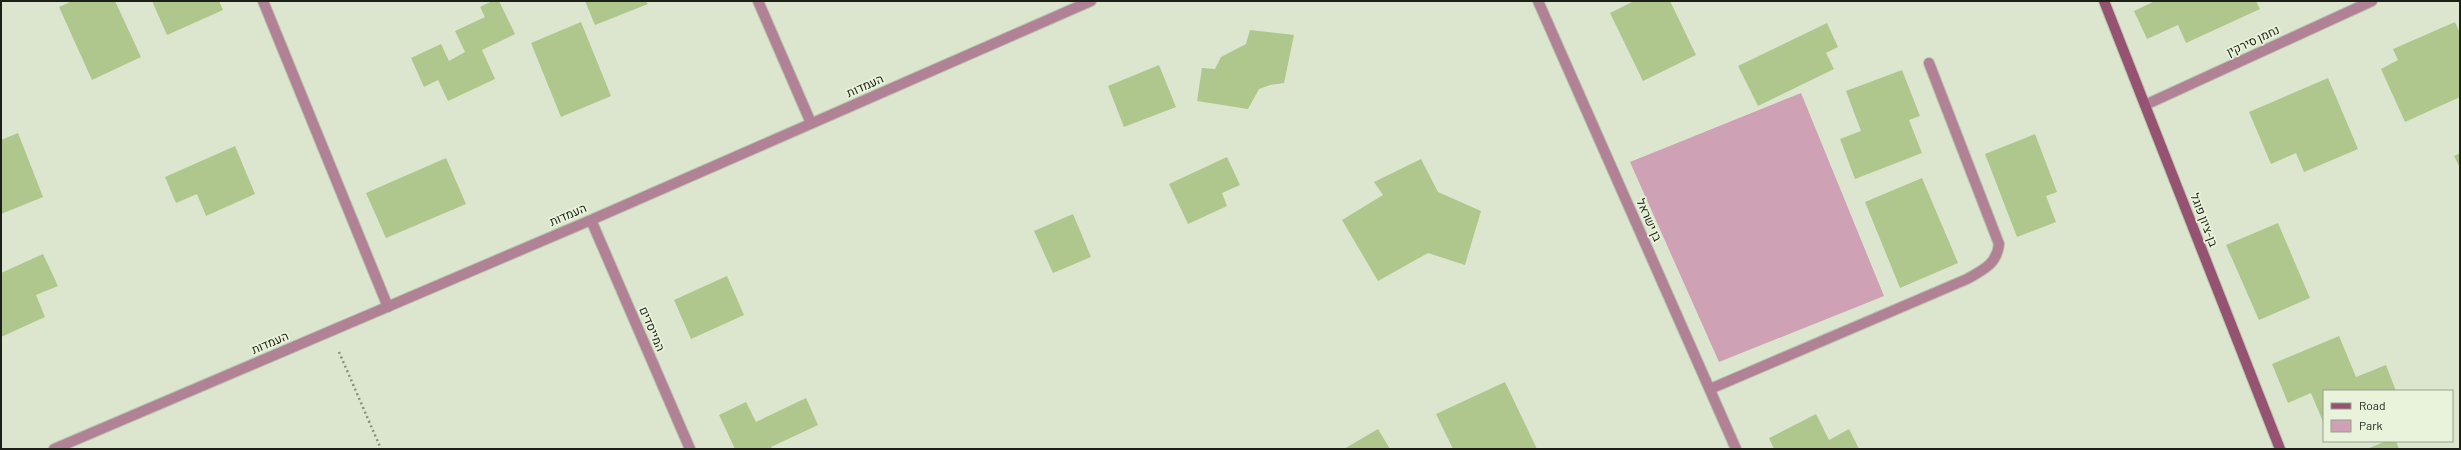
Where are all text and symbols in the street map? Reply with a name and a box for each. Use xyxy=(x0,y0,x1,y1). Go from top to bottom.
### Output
street label: נחמן סירקין xyxy=(2224,22,2281,58)
street label: העמדות xyxy=(844,71,885,99)
street label: בן-ציון פוגל xyxy=(2188,191,2222,249)
street label: בן ישראל xyxy=(1634,196,1666,244)
street label: העמדות xyxy=(547,200,588,228)
street label: המייסדים xyxy=(637,304,669,353)
street label: העמדות xyxy=(249,328,290,356)
legend xyxy=(2323,390,2453,442)
text: Road xyxy=(2359,398,2386,412)
text: Park xyxy=(2359,418,2383,432)

